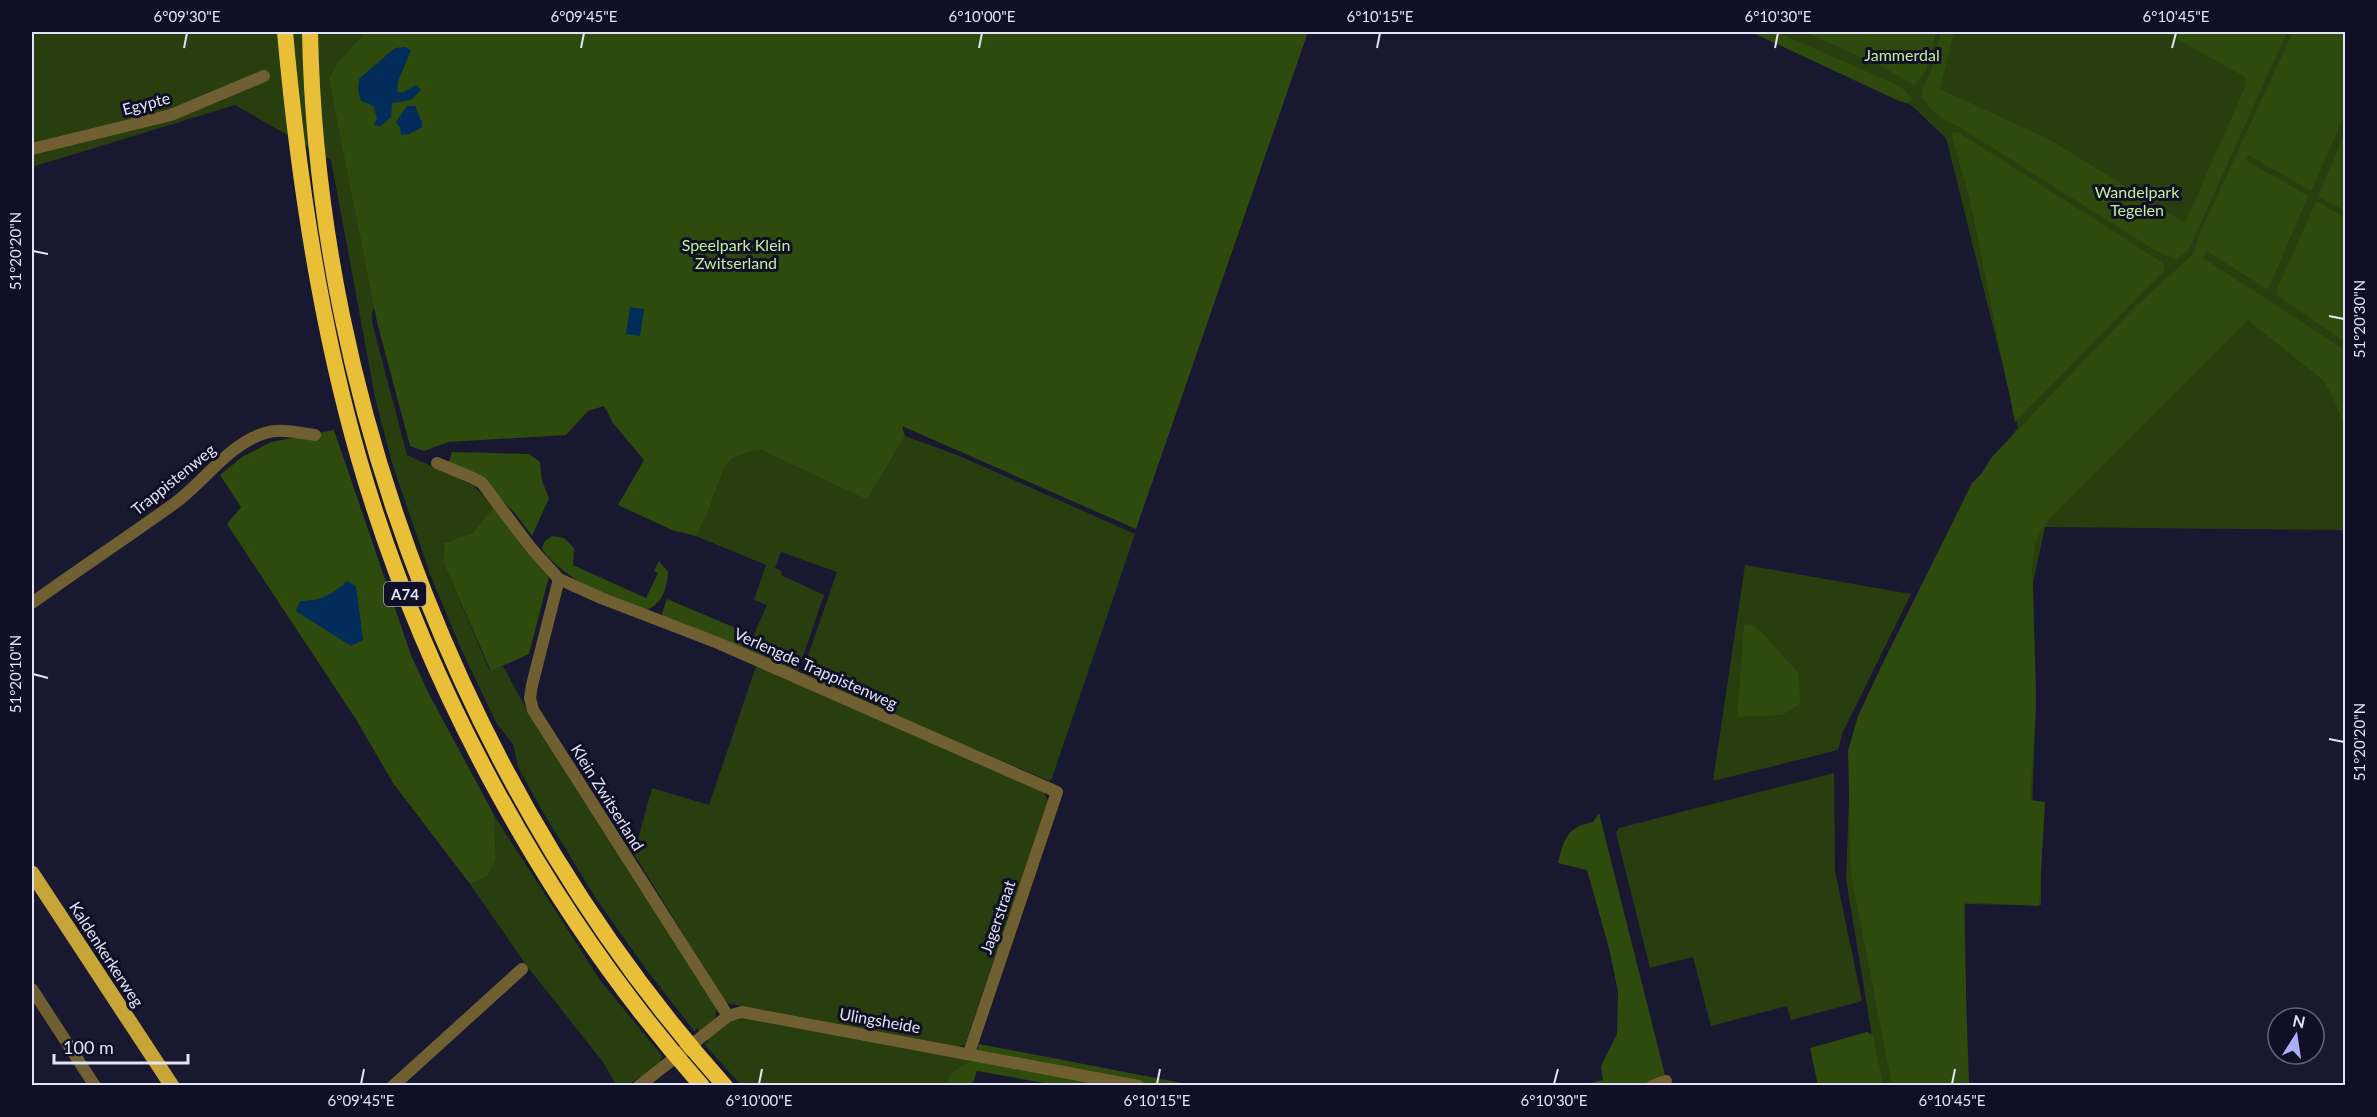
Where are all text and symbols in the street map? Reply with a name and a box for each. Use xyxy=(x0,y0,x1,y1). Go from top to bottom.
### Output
text: 6°09'30"E xyxy=(154,7,221,25)
text: 6°09'45"E xyxy=(551,7,618,25)
text: 6°10'00"E xyxy=(949,7,1016,25)
text: 6°10'15"E xyxy=(1347,7,1414,25)
text: 6°10'30"E xyxy=(1745,7,1812,25)
text: 6°10'45"E xyxy=(2143,7,2210,25)
park label: Jammerdal xyxy=(1864,45,1940,64)
street label: Egypte xyxy=(120,88,172,118)
park label: Wandelpark Tegelen xyxy=(2095,182,2180,219)
text: 51°20'20"N xyxy=(6,212,24,290)
park label: Speelpark Klein Zwitserland xyxy=(682,235,790,272)
text: 51°20'30"N xyxy=(2350,280,2368,358)
street label: Trappistenweg xyxy=(127,439,219,519)
road number: A74 xyxy=(384,582,426,606)
street label: Verlengde Trappistenweg xyxy=(731,623,901,713)
text: 51°20'10"N xyxy=(6,635,24,713)
text: 51°20'20"N xyxy=(2350,703,2368,781)
street label: Klein Zwitserland xyxy=(568,740,648,854)
street label: Jagerstraat xyxy=(976,877,1019,956)
street label: Kaldenkerkerweg xyxy=(66,898,148,1010)
street label: Ulingsheide xyxy=(838,1004,922,1036)
north arrow xyxy=(2266,1006,2326,1066)
text: N xyxy=(2291,1010,2307,1031)
scale bar xyxy=(54,1027,188,1065)
text: 100 m xyxy=(63,1036,114,1058)
text: 6°09'45"E xyxy=(328,1091,395,1109)
text: 6°10'00"E xyxy=(726,1091,793,1109)
text: 6°10'15"E xyxy=(1124,1091,1191,1109)
text: 6°10'30"E xyxy=(1521,1091,1588,1109)
text: 6°10'45"E xyxy=(1919,1091,1986,1109)

